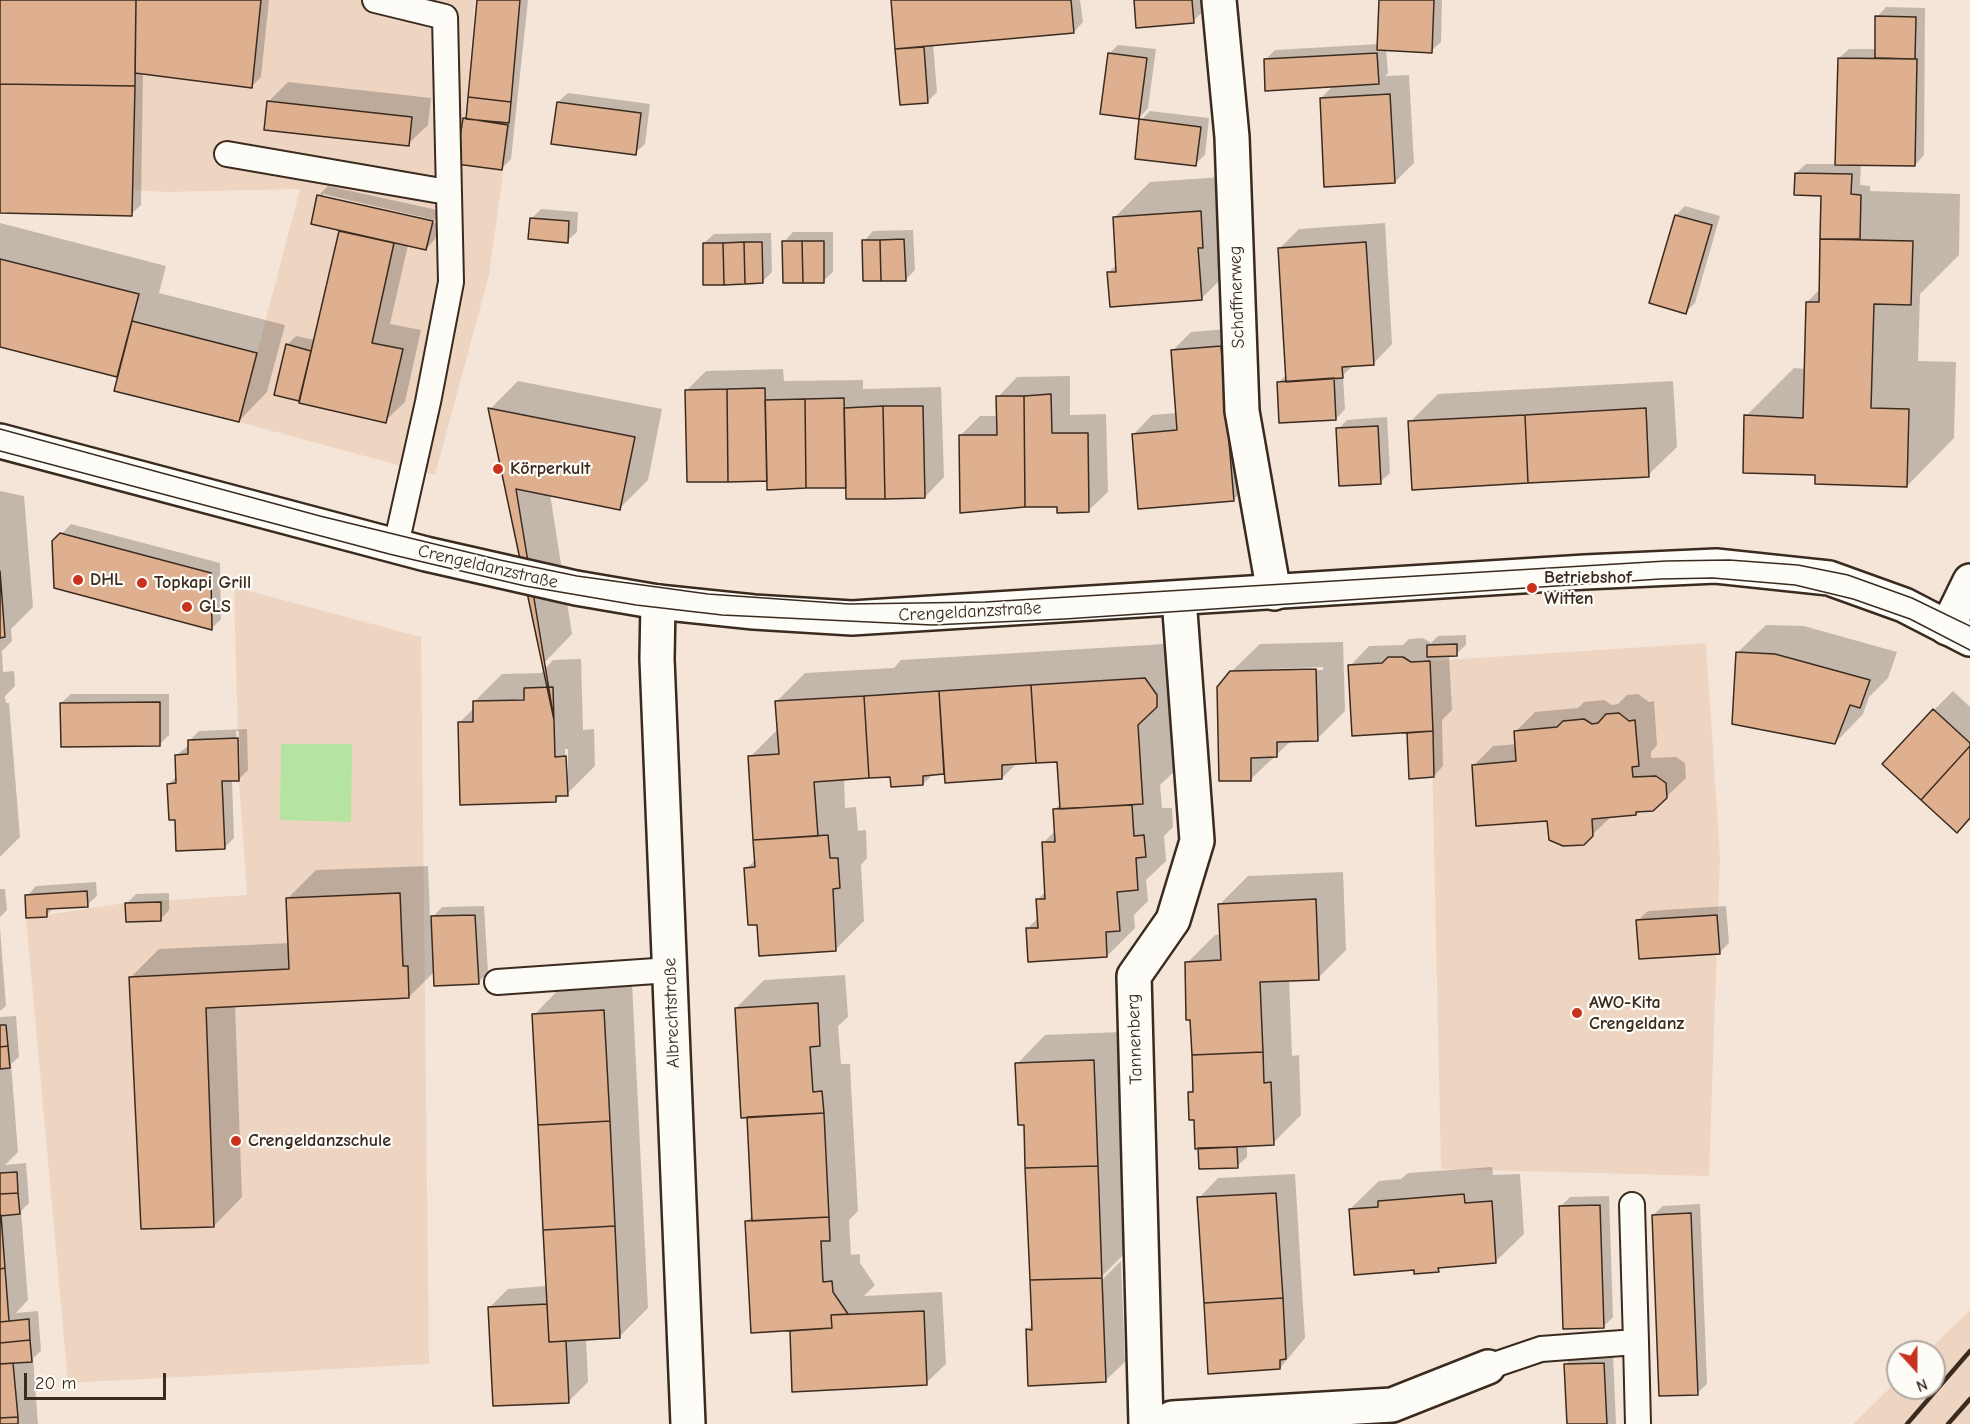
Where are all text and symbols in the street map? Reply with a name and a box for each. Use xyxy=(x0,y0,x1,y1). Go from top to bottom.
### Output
street label: Schaffnerweg xyxy=(1224,245,1250,349)
place label: Körperkult xyxy=(510,458,590,480)
marker: Körperkult xyxy=(491,462,505,476)
street label: Crengeldanzstraße xyxy=(416,540,560,594)
place label: Betriebshof Witten xyxy=(1544,567,1632,610)
place label: DHL xyxy=(90,569,123,591)
place label: Topkapi Grill xyxy=(154,572,251,594)
marker: DHL xyxy=(71,573,85,587)
marker: Topkapi Grill xyxy=(135,576,149,590)
marker: Betriebshof Witten xyxy=(1525,581,1539,595)
place label: GLS xyxy=(199,596,231,618)
street label: Crengeldanzstraße xyxy=(898,597,1042,627)
marker: GLS xyxy=(180,600,194,614)
street label: Albrechtstraße xyxy=(659,957,685,1069)
place label: AWO-Kita Crengeldanz xyxy=(1589,992,1684,1034)
street label: Tannenberg xyxy=(1123,993,1147,1085)
marker: AWO-Kita Crengeldanz xyxy=(1570,1006,1584,1020)
place label: Crengeldanzschule xyxy=(248,1130,391,1152)
marker: Crengeldanzschule xyxy=(229,1134,243,1148)
north arrow xyxy=(1886,1340,1946,1400)
scale bar xyxy=(27,1361,170,1399)
text: 20 m xyxy=(35,1373,76,1394)
text: N xyxy=(1914,1375,1930,1395)

